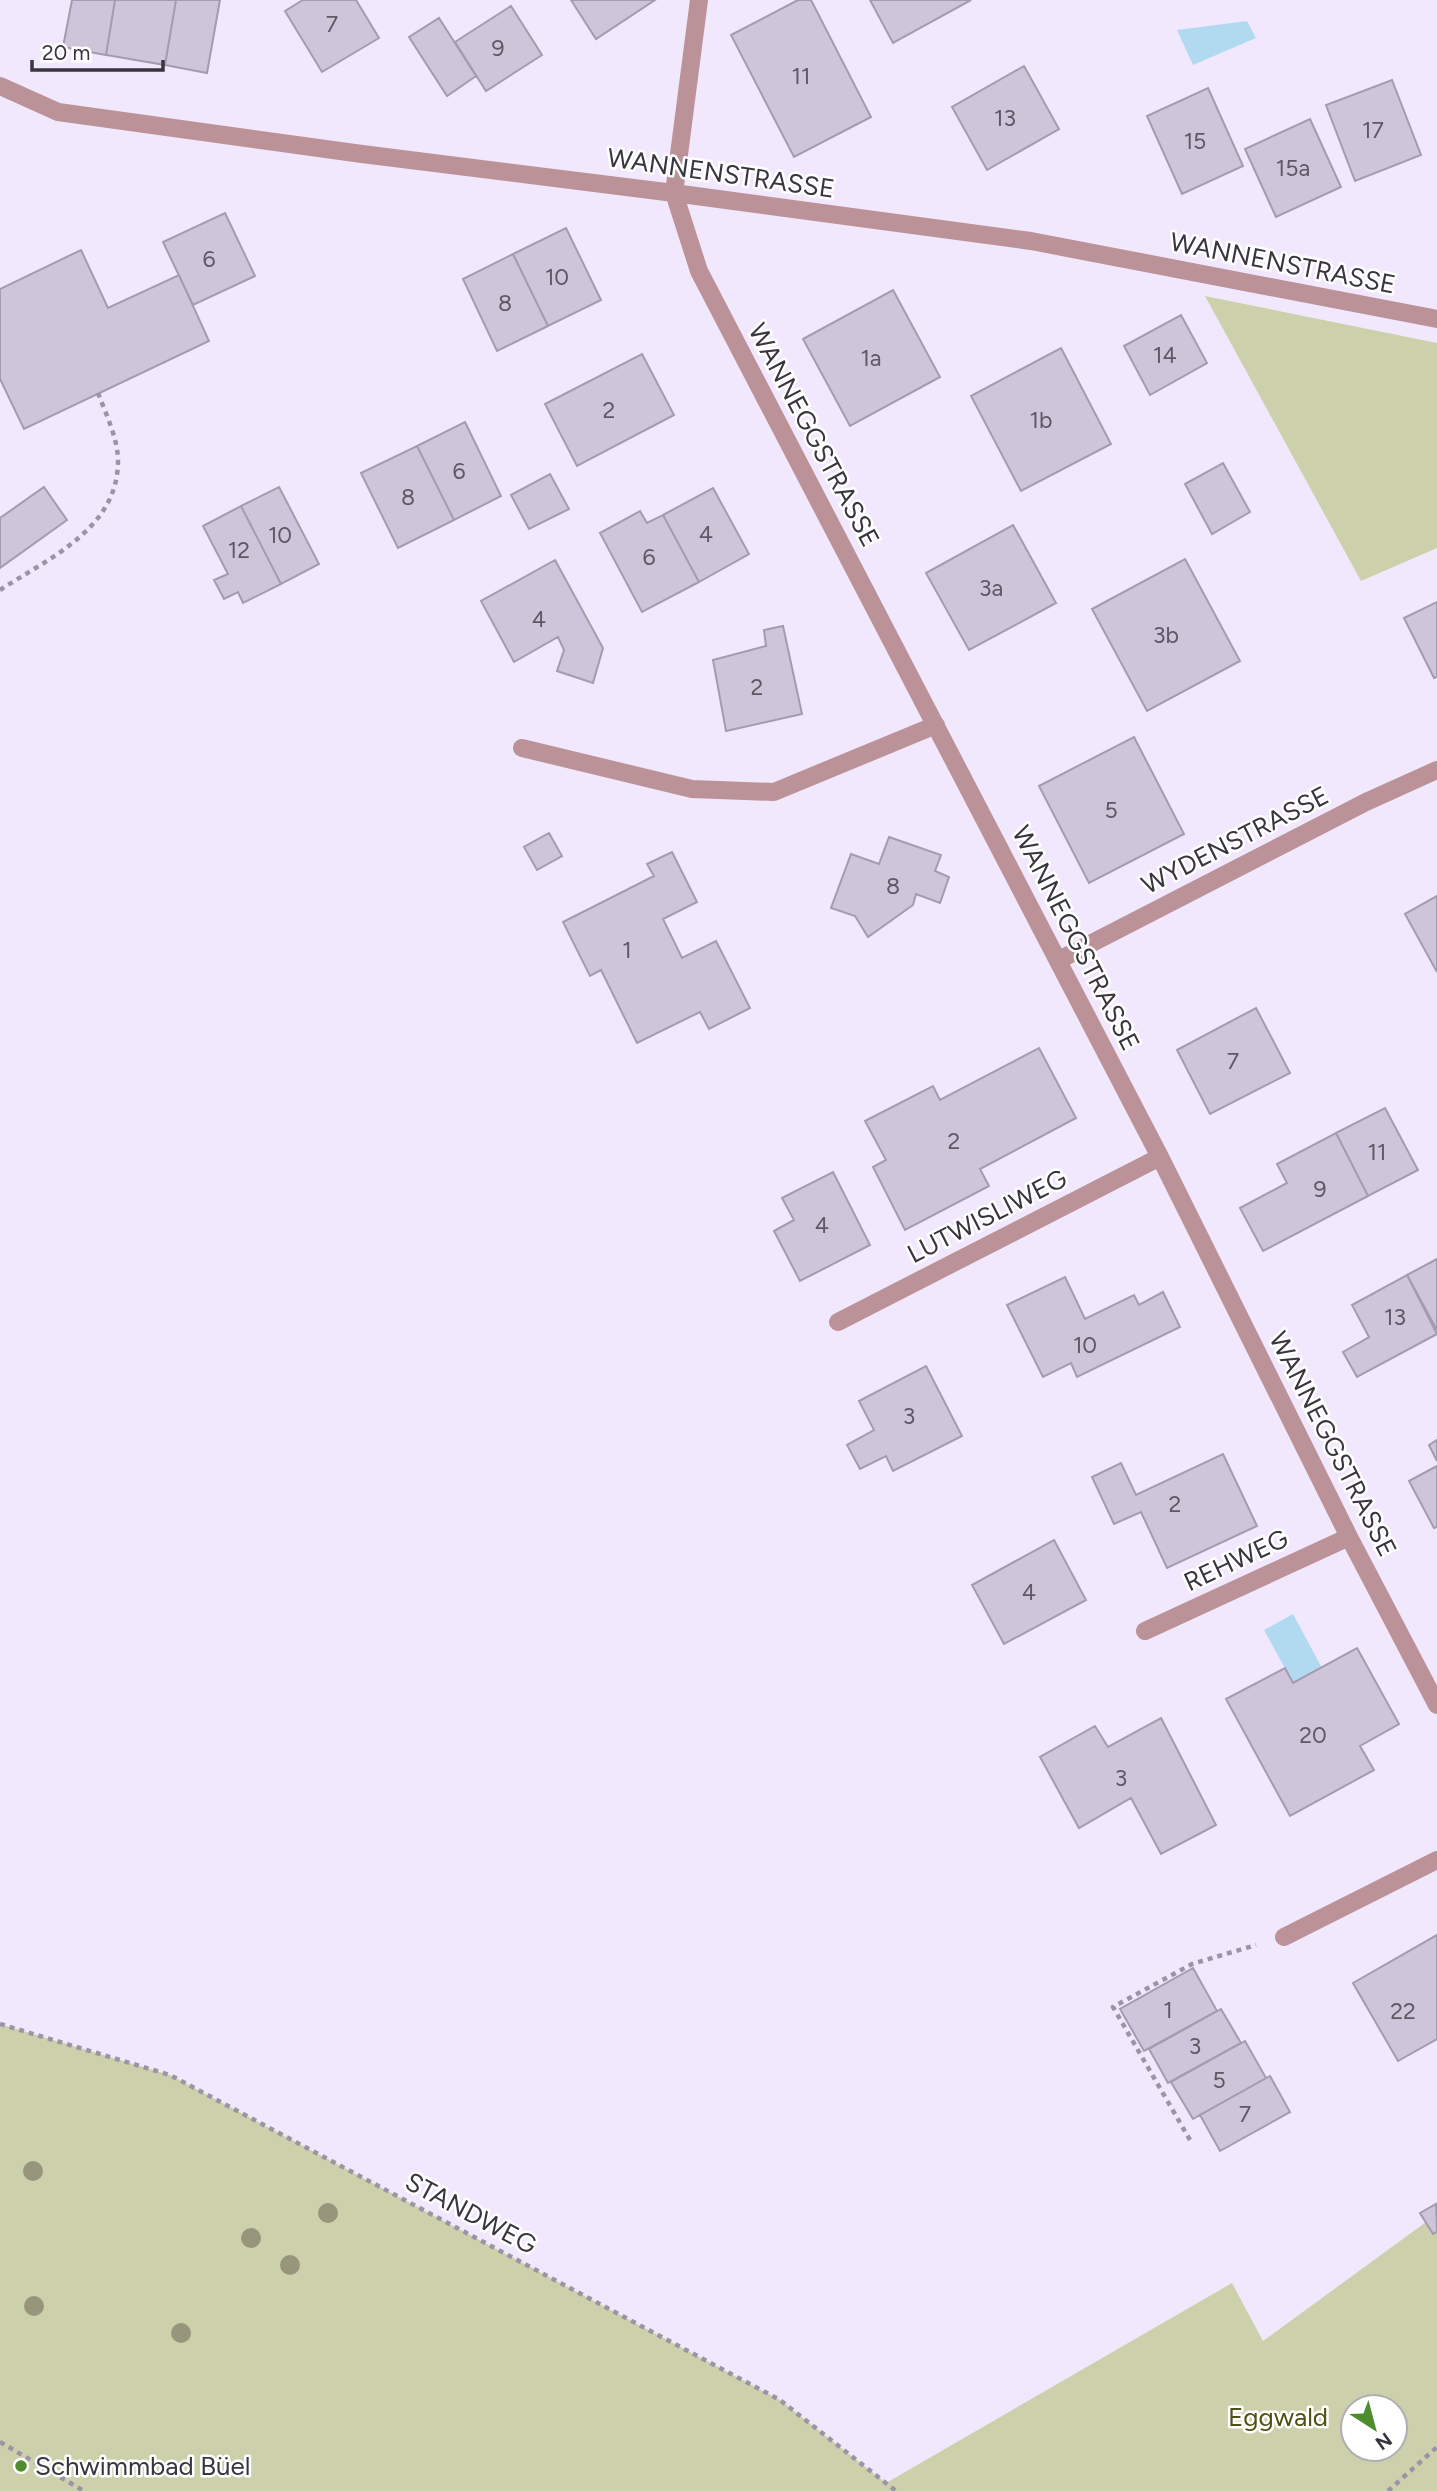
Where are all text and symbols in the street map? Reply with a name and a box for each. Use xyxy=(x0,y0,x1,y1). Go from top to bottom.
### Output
house number: 7 xyxy=(326,10,338,38)
scale bar xyxy=(32,28,163,72)
house number: 9 xyxy=(491,34,505,62)
text: 20 m xyxy=(42,40,90,65)
house number: 11 xyxy=(792,62,811,90)
house number: 13 xyxy=(994,104,1016,132)
house number: 17 xyxy=(1362,116,1384,144)
house number: 15 xyxy=(1184,127,1206,155)
street label: WANNENSTRASSE xyxy=(605,141,837,205)
house number: 15a xyxy=(1276,154,1310,182)
street label: WANNENSTRASSE xyxy=(1168,225,1398,301)
house number: 6 xyxy=(202,245,216,273)
house number: 10 xyxy=(545,263,569,291)
house number: 8 xyxy=(498,289,512,317)
street label: WANNEGGSTRASSE xyxy=(742,318,886,552)
house number: 14 xyxy=(1153,341,1177,369)
house number: 1a xyxy=(860,344,882,372)
house number: 2 xyxy=(603,396,615,424)
house number: 1b xyxy=(1030,406,1052,434)
house number: 6 xyxy=(452,457,466,485)
house number: 8 xyxy=(401,483,415,511)
house number: 4 xyxy=(699,520,713,548)
house number: 10 xyxy=(268,521,292,549)
house number: 12 xyxy=(228,536,250,564)
house number: 6 xyxy=(642,543,656,571)
house number: 3a xyxy=(979,574,1003,602)
house number: 4 xyxy=(532,605,546,633)
house number: 3b xyxy=(1153,621,1179,649)
house number: 2 xyxy=(751,673,763,701)
street label: WYDENSTRASSE xyxy=(1136,779,1334,901)
house number: 5 xyxy=(1104,796,1118,824)
street label: WANNEGGSTRASSE xyxy=(1005,820,1147,1056)
house number: 8 xyxy=(886,872,900,900)
house number: 1 xyxy=(622,936,632,964)
house number: 7 xyxy=(1227,1047,1239,1075)
house number: 2 xyxy=(948,1127,960,1155)
house number: 11 xyxy=(1368,1138,1387,1166)
street label: LUTWISLIWEG xyxy=(902,1162,1072,1270)
house number: 9 xyxy=(1313,1175,1327,1203)
house number: 4 xyxy=(815,1211,829,1239)
house number: 13 xyxy=(1384,1303,1406,1331)
street label: WANNEGGSTRASSE xyxy=(1262,1326,1404,1562)
house number: 10 xyxy=(1073,1331,1097,1359)
house number: 3 xyxy=(903,1402,915,1430)
house number: 2 xyxy=(1169,1490,1181,1518)
street label: REHWEG xyxy=(1179,1522,1293,1598)
house number: 4 xyxy=(1022,1578,1036,1606)
house number: 20 xyxy=(1299,1721,1327,1749)
house number: 3 xyxy=(1115,1764,1127,1792)
house number: 1 xyxy=(1163,1996,1173,2024)
house number: 22 xyxy=(1390,1997,1416,2025)
house number: 3 xyxy=(1189,2032,1201,2060)
house number: 5 xyxy=(1212,2066,1226,2094)
house number: 7 xyxy=(1239,2100,1251,2128)
street label: STANDWEG xyxy=(400,2165,542,2261)
north arrow xyxy=(1339,2393,1409,2463)
park label: Eggwald xyxy=(1228,2401,1328,2433)
text: N xyxy=(1371,2428,1396,2455)
place label: Schwimmbad Büel xyxy=(35,2450,250,2482)
marker: Schwimmbad Büel xyxy=(13,2458,29,2474)

